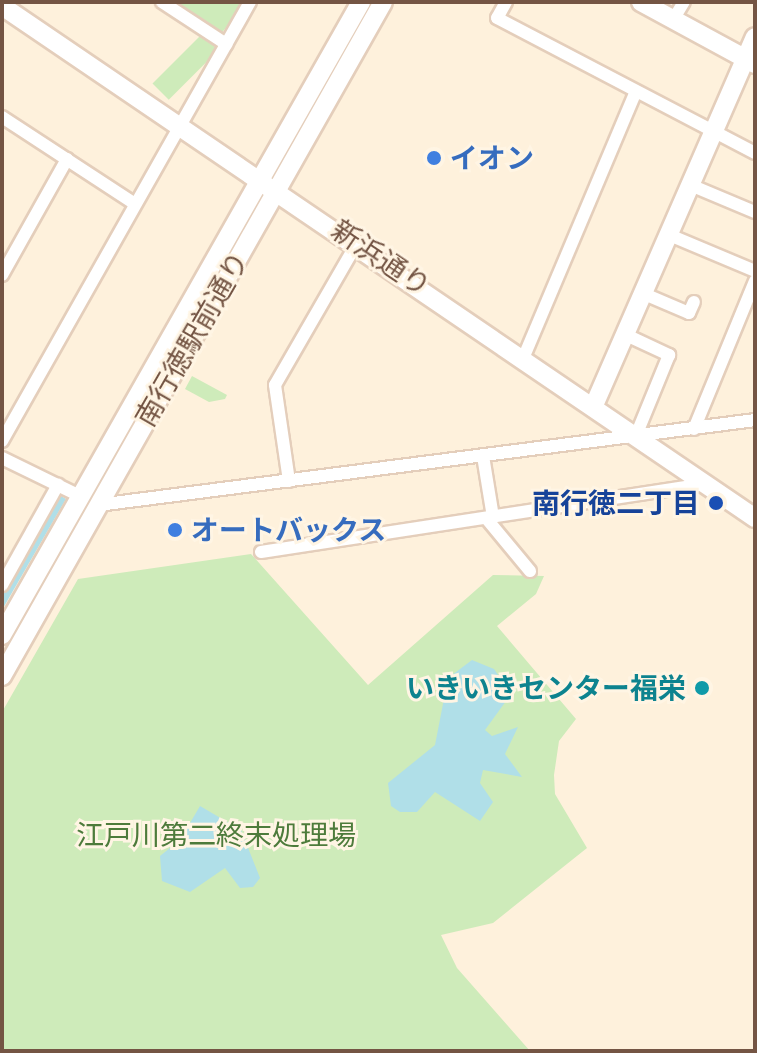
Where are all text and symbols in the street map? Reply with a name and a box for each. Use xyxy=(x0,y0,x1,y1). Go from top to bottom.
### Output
place label: イオン xyxy=(450,141,534,175)
marker: イオン xyxy=(425,149,443,167)
street label: 新浜通り xyxy=(325,213,437,303)
street label: 南行徳駅前通り xyxy=(128,246,256,432)
place label: 南行徳二丁目 xyxy=(532,486,700,520)
marker: 南行徳二丁目 xyxy=(707,494,725,512)
place label: オートバックス xyxy=(191,513,387,547)
marker: オートバックス xyxy=(166,521,184,539)
place label: いきいきセンター福栄 xyxy=(406,671,686,705)
marker: いきいきセンター福栄 xyxy=(693,679,711,697)
park label: 江戸川第二終末処理場 xyxy=(76,818,356,852)

